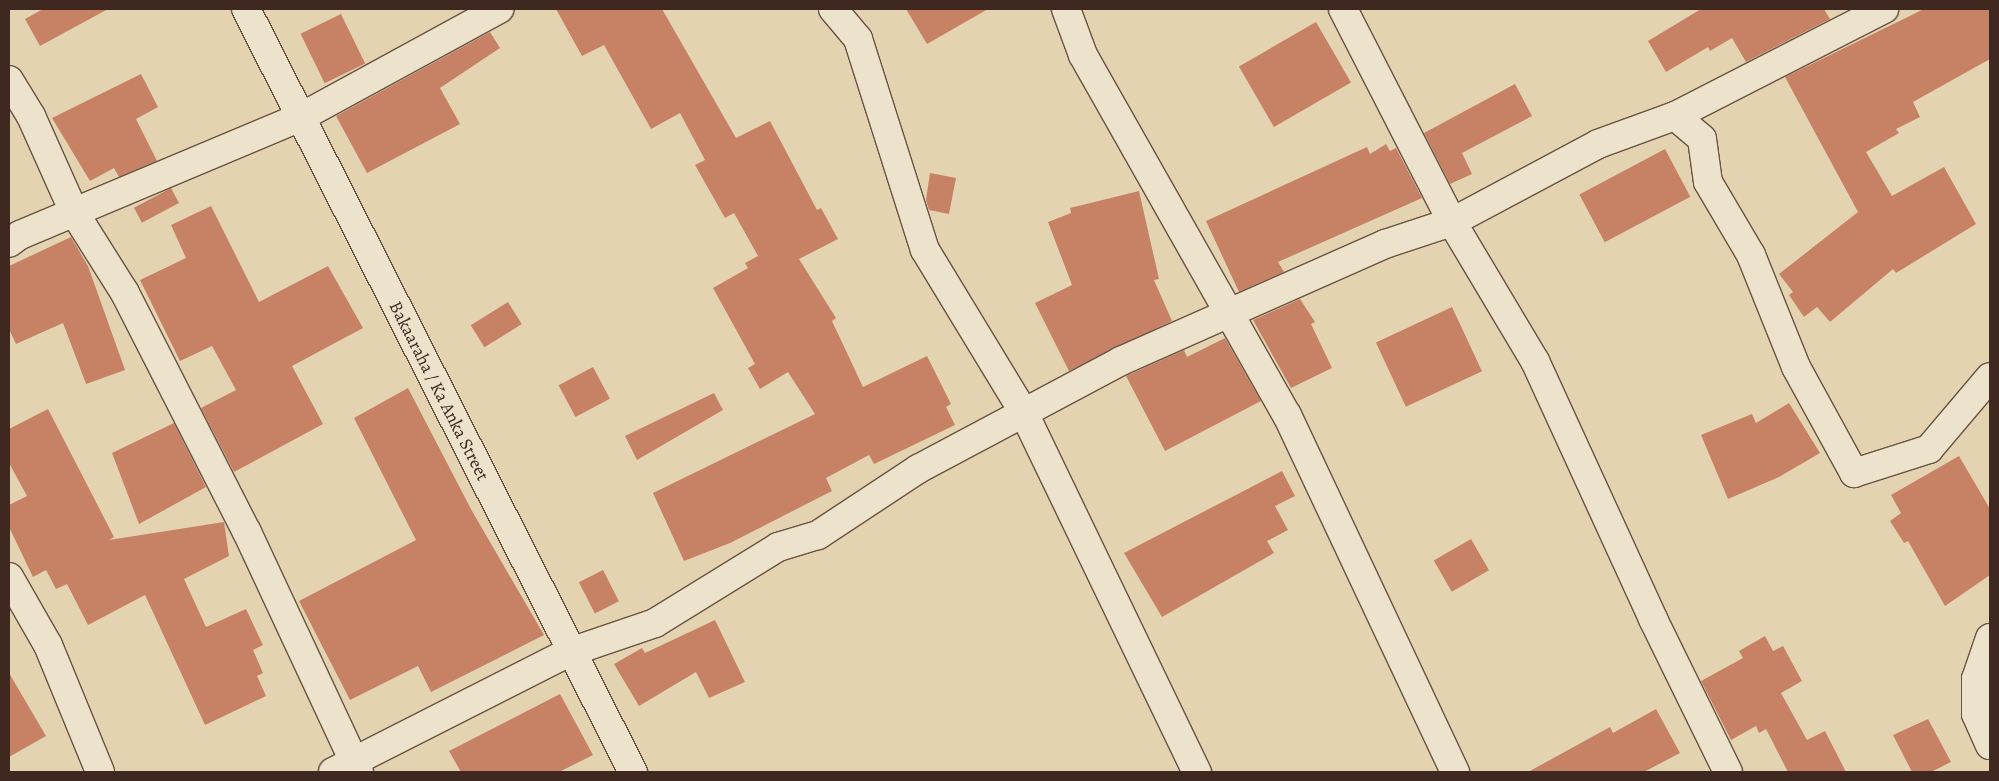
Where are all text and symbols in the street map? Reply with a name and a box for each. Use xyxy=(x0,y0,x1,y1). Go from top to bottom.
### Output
street label: Bakaaraha / Ka Anka Street xyxy=(384,298,494,484)

